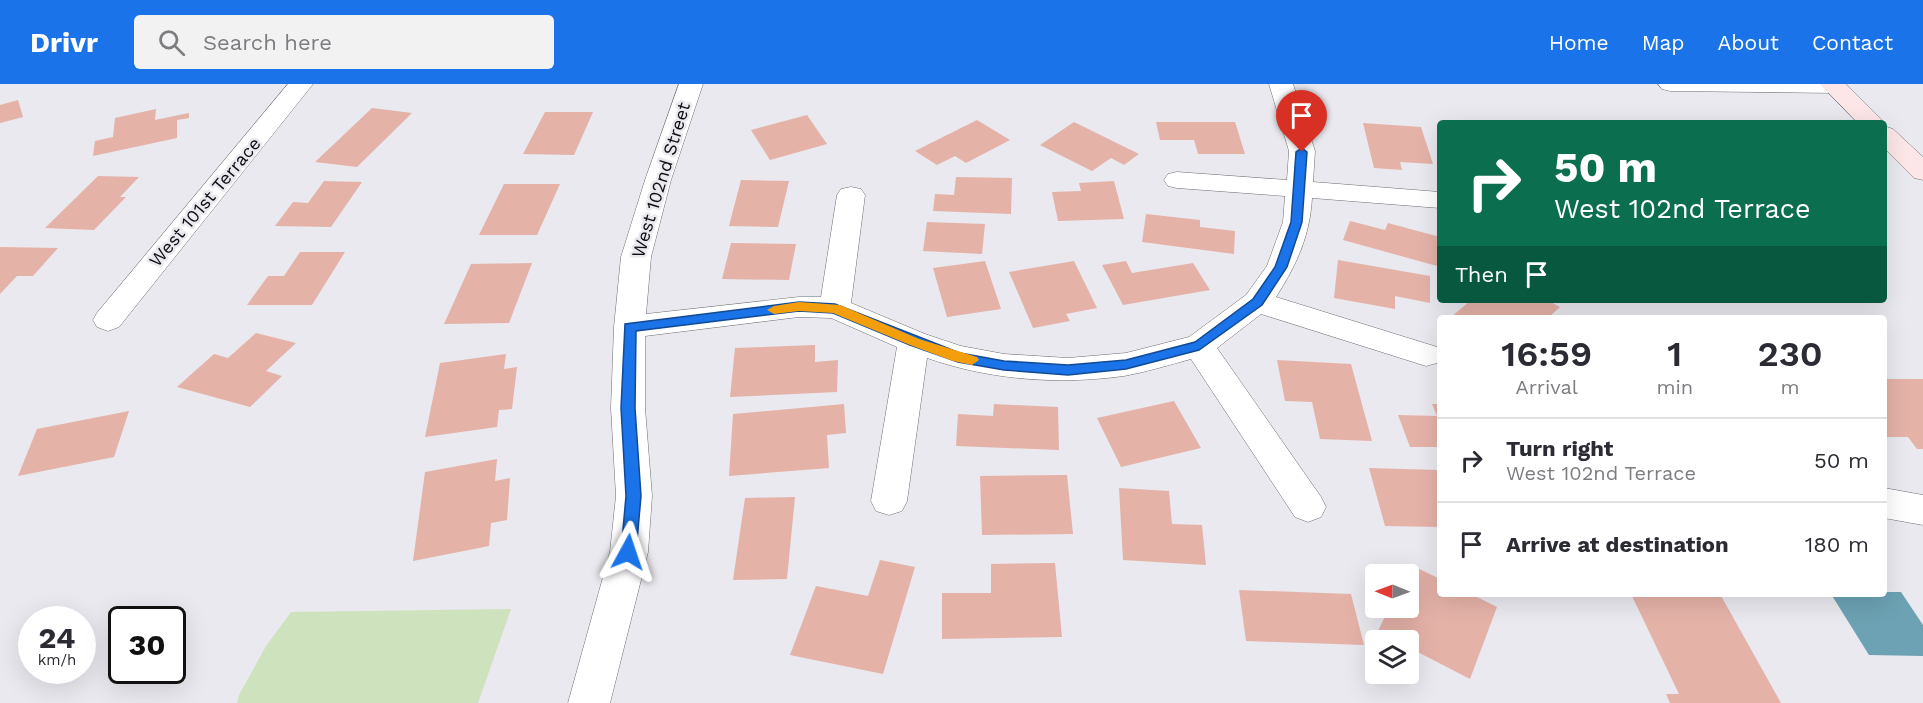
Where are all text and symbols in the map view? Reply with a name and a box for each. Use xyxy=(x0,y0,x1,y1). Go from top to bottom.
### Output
search box xyxy=(134,15,554,69)
text: Drivr xyxy=(30,26,98,59)
icon: search xyxy=(155,26,188,59)
text: Search here xyxy=(203,30,332,55)
text: Home xyxy=(1549,30,1609,55)
text: Map xyxy=(1642,30,1685,55)
text: About xyxy=(1718,30,1779,55)
text: Contact xyxy=(1812,30,1893,55)
pin xyxy=(1276,90,1327,152)
street label: West 102nd Street xyxy=(627,99,694,260)
icon: arrive xyxy=(1285,99,1318,132)
street label: West 101st Terrace xyxy=(144,133,265,271)
text: 50 m xyxy=(1554,143,1657,192)
icon: right xyxy=(1455,144,1533,222)
text: West 102nd Terrace xyxy=(1554,193,1811,225)
icon: arrive xyxy=(1520,258,1553,291)
text: Then xyxy=(1455,262,1508,287)
text: 16:59 xyxy=(1501,333,1592,375)
text: 1 xyxy=(1667,333,1682,375)
text: 230 xyxy=(1757,333,1823,375)
text: Arrival xyxy=(1516,375,1578,399)
text: min xyxy=(1656,375,1693,399)
text: m xyxy=(1781,375,1800,399)
text: Turn right xyxy=(1506,436,1613,461)
icon: right xyxy=(1455,444,1488,477)
text: 50 m xyxy=(1814,448,1869,473)
text: West 102nd Terrace xyxy=(1506,461,1696,485)
position arrow xyxy=(596,520,660,584)
icon: arrive xyxy=(1455,528,1488,561)
text: Arrive at destination xyxy=(1506,532,1729,557)
text: 180 m xyxy=(1805,532,1869,557)
north arrow xyxy=(1365,564,1419,618)
map controls xyxy=(1365,564,1419,684)
speed limit sign: 30 xyxy=(108,606,186,684)
text: 24 xyxy=(39,620,75,655)
button: layers xyxy=(1365,630,1419,684)
text: km/h xyxy=(38,651,76,669)

